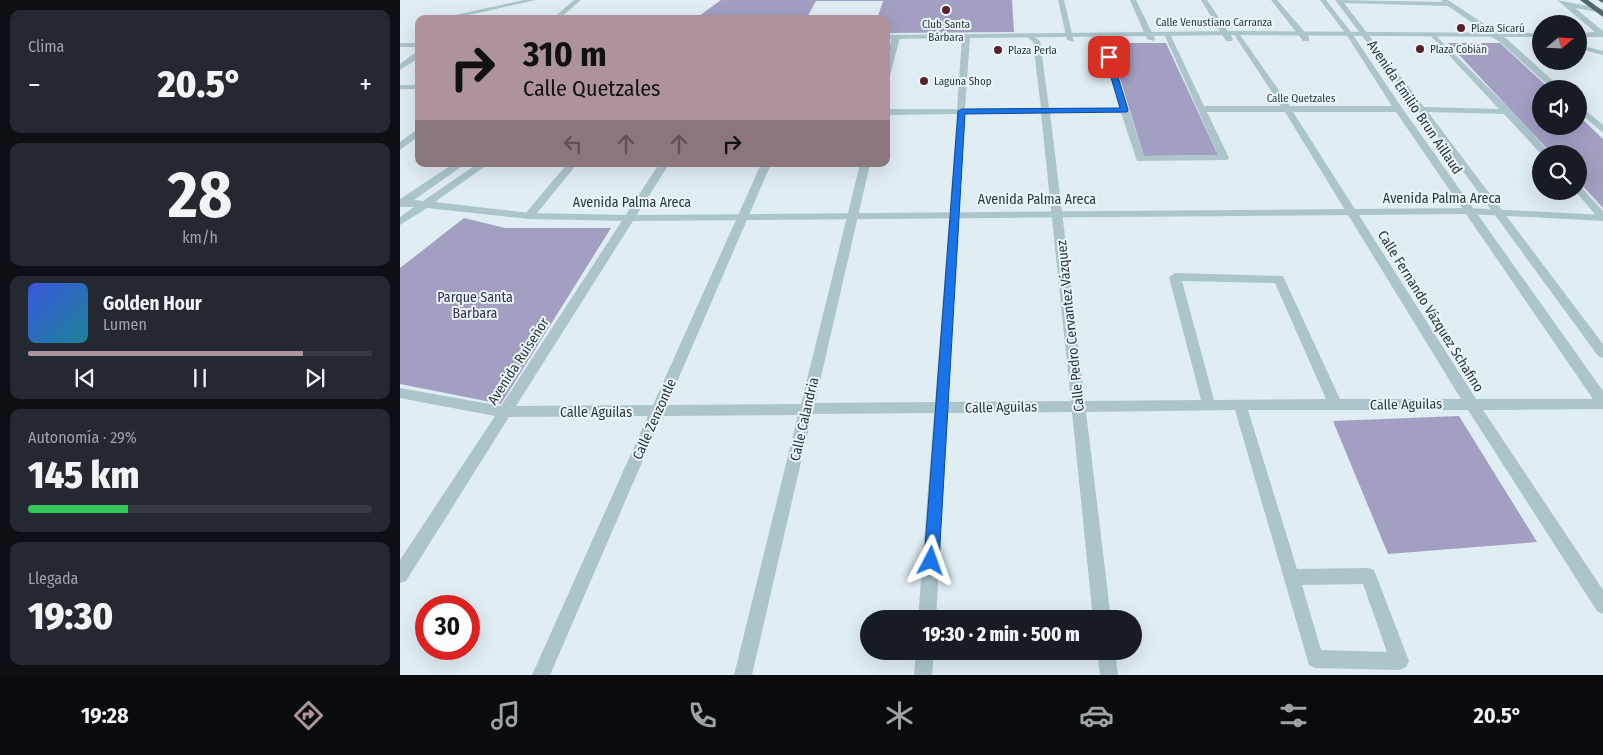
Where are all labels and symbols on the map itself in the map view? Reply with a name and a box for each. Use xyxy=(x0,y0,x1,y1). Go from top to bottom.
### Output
marker: Club Santa Bárbara xyxy=(940,4,952,16)
north arrow xyxy=(1532,15,1588,70)
street label: Calle Venustiano Carranza xyxy=(1156,16,1272,29)
place label: Club Santa Bárbara xyxy=(922,18,970,44)
marker: Plaza Sicarú xyxy=(1455,22,1467,34)
place label: Plaza Sicarú xyxy=(1471,22,1525,35)
pin xyxy=(1088,36,1130,78)
street label: Avenida Emilio Brun Aillaud xyxy=(1363,37,1466,178)
marker: Plaza Cobián xyxy=(1414,43,1426,55)
place label: Plaza Cobián xyxy=(1430,43,1487,56)
marker: Plaza Perla xyxy=(992,44,1004,56)
place label: Plaza Perla xyxy=(1008,44,1057,57)
marker: Laguna Shop xyxy=(918,75,930,87)
place label: Laguna Shop xyxy=(934,75,992,88)
street label: Calle Quetzales xyxy=(1267,92,1336,105)
street label: Avenida Palma Areca xyxy=(1383,190,1501,207)
street label: Avenida Palma Areca xyxy=(978,191,1096,208)
street label: Avenida Palma Areca xyxy=(573,194,691,211)
street label: Calle Fernando Vázquez Schafino xyxy=(1374,227,1487,395)
street label: Calle Pedro Cervantez Vázquez xyxy=(1053,239,1088,413)
park label: Parque Santa Barbara xyxy=(437,289,513,322)
street label: Avenida Ruiseñor xyxy=(484,315,553,408)
street label: Calle Calandria xyxy=(787,375,822,463)
street label: Calle Zenzontle xyxy=(629,376,680,462)
street label: Calle Aguilas xyxy=(1370,395,1442,414)
street label: Calle Aguilas xyxy=(965,398,1037,417)
street label: Calle Aguilas xyxy=(560,404,632,421)
position arrow xyxy=(904,534,956,586)
speed limit sign: 30 xyxy=(415,595,480,660)

